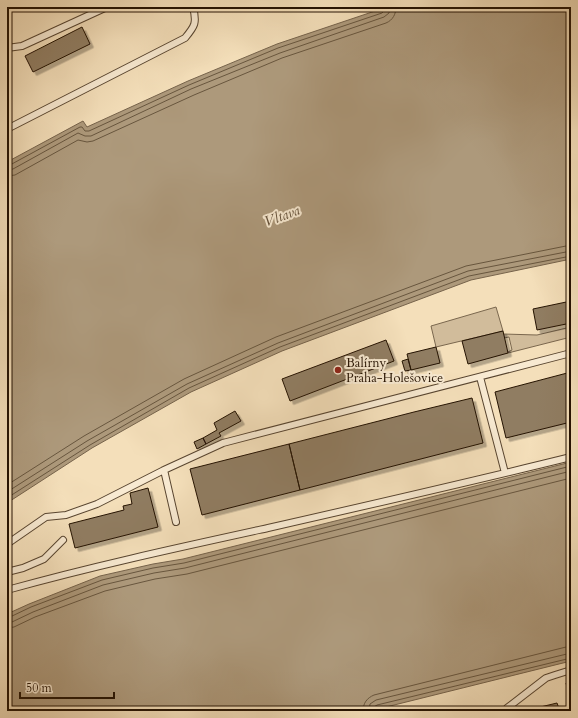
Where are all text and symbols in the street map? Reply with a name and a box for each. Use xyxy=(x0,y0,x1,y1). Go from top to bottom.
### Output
water label: Vltava xyxy=(262,201,302,231)
place label: Balírny Praha-Holešovice xyxy=(346,354,443,387)
marker: Balírny Praha-Holešovice xyxy=(333,365,343,375)
scale bar xyxy=(20,674,114,700)
text: 50 m xyxy=(26,680,53,696)

